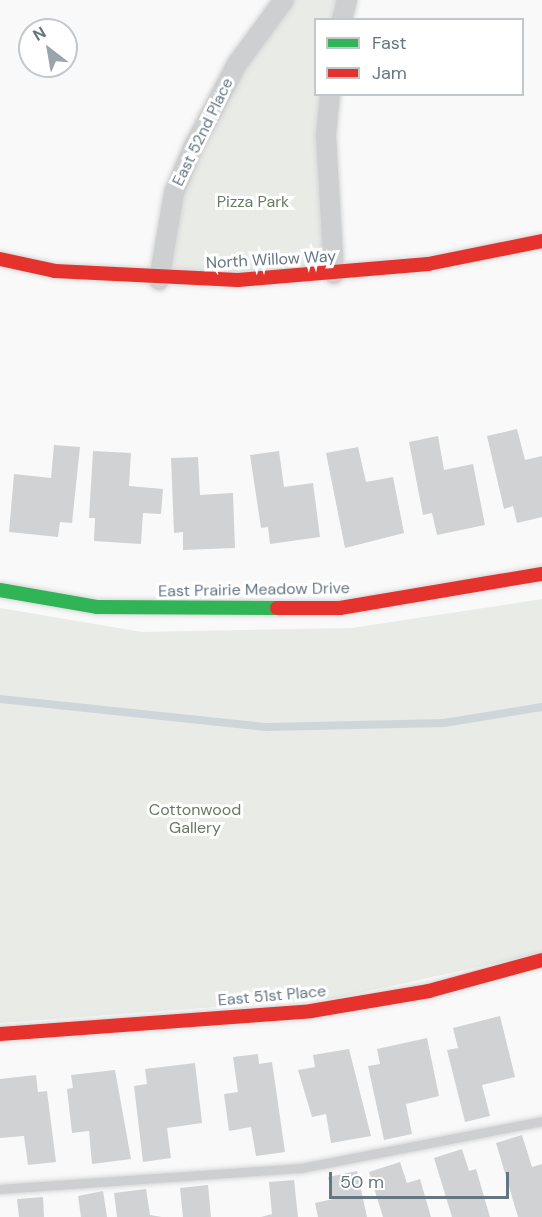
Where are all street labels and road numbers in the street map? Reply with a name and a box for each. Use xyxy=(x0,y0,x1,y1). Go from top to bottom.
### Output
street label: East 52nd Place xyxy=(169,75,237,189)
street label: North Willow Way xyxy=(205,247,337,273)
street label: East Prairie Meadow Drive xyxy=(158,579,350,601)
street label: East 51st Place xyxy=(217,982,327,1010)

